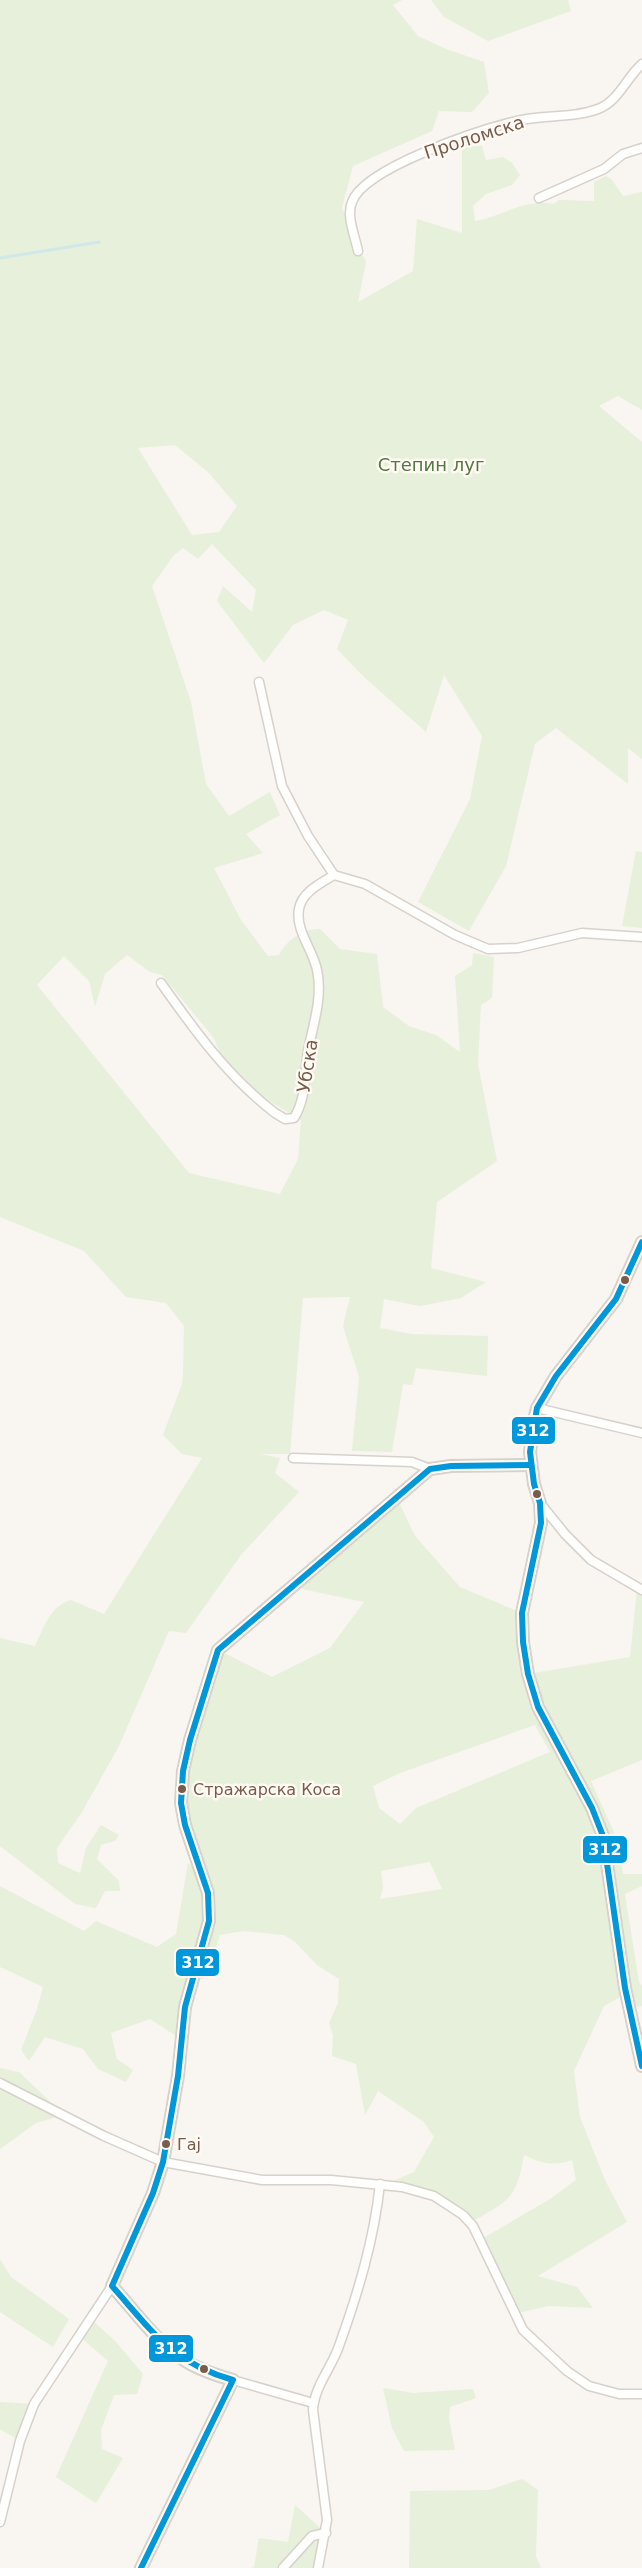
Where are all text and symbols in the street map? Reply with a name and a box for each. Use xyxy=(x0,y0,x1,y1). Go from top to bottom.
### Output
street label: Проломска xyxy=(421,111,527,163)
park label: Степин луг xyxy=(378,454,484,475)
street label: Убска xyxy=(292,1038,322,1094)
unlabelled marker xyxy=(619,1274,631,1286)
line badge: 312 xyxy=(511,1416,556,1445)
text: 312 xyxy=(516,1421,550,1440)
unlabelled marker xyxy=(531,1488,543,1500)
place label: Стражарска Коса xyxy=(193,1780,341,1799)
marker: Стражарска Коса xyxy=(176,1783,188,1795)
line badge: 312 xyxy=(582,1835,628,1864)
text: 312 xyxy=(588,1840,622,1859)
line badge: 312 xyxy=(175,1948,220,1977)
text: 312 xyxy=(181,1953,215,1972)
place label: Гај xyxy=(177,2135,201,2154)
marker: Гај xyxy=(160,2138,172,2150)
line badge: 312 xyxy=(148,2334,194,2363)
text: 312 xyxy=(154,2339,188,2358)
unlabelled marker xyxy=(198,2363,210,2375)

